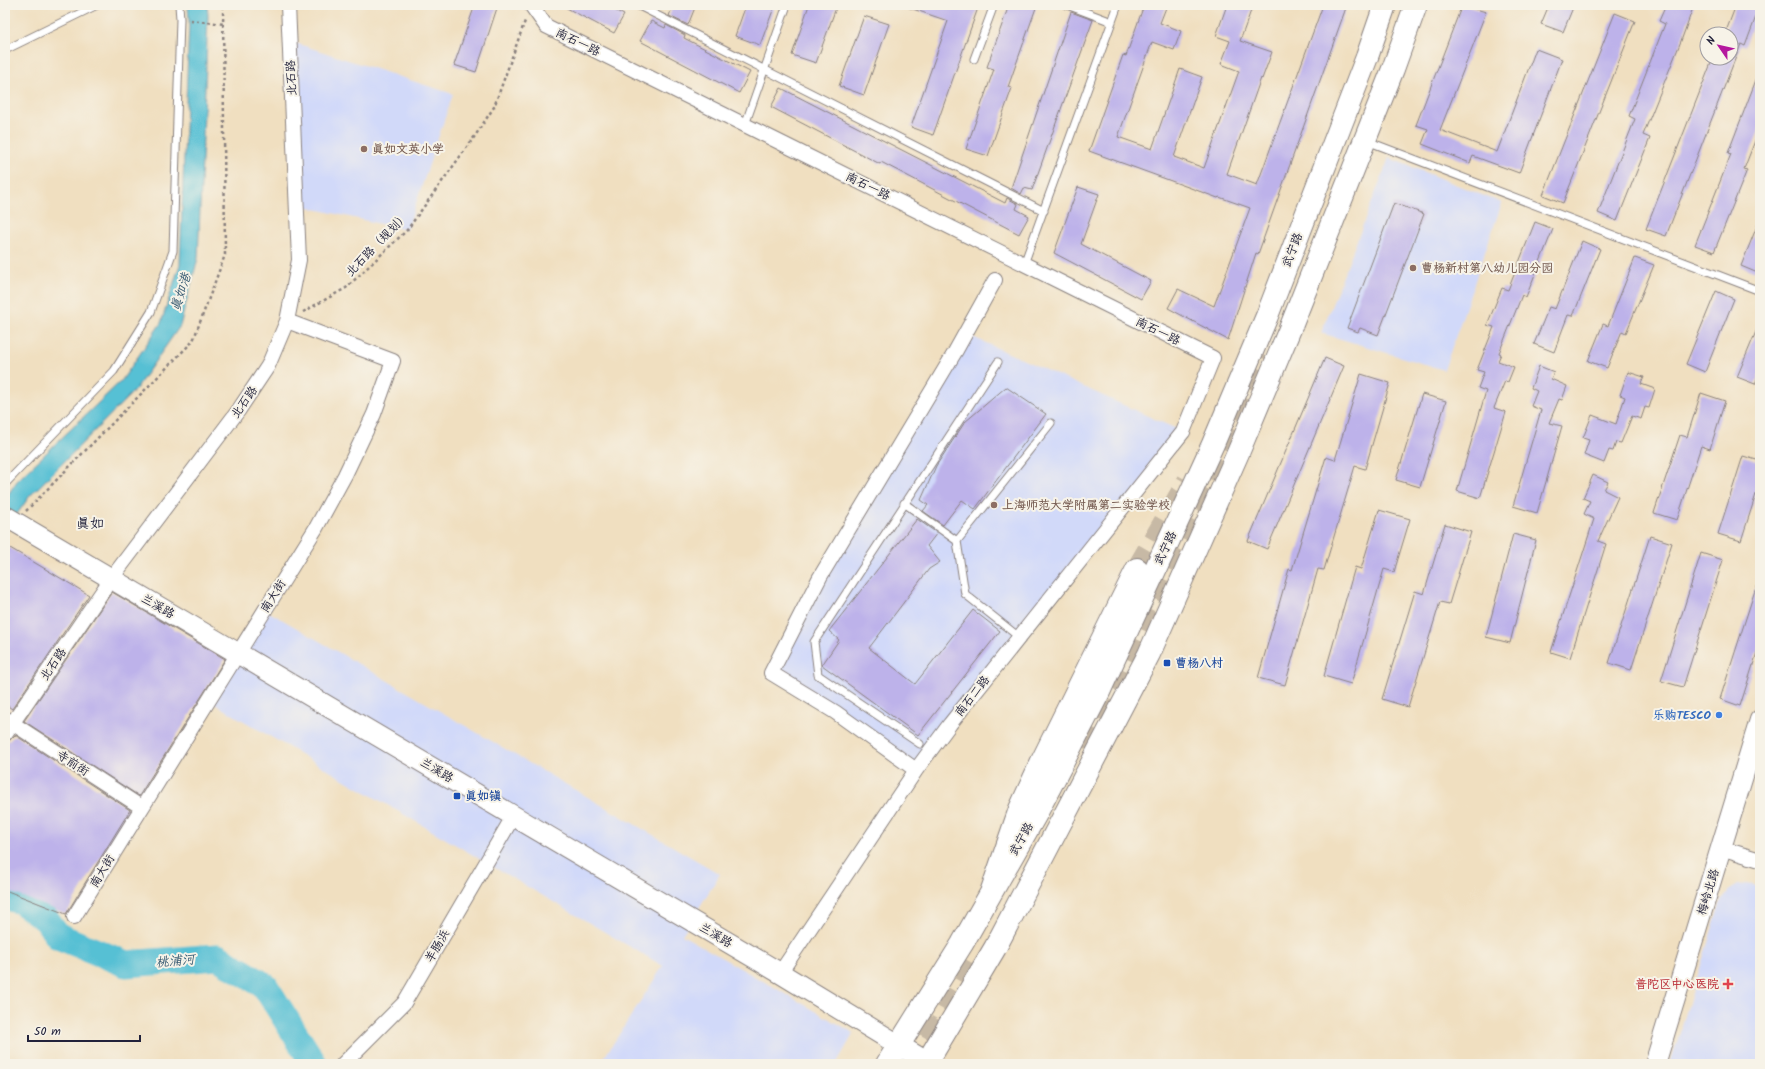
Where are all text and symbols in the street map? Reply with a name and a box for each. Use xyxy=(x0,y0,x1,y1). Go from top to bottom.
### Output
street label: 南石一路 xyxy=(552,23,604,62)
north arrow xyxy=(1699,26,1739,66)
text: N xyxy=(1702,33,1721,49)
street label: 北石路 xyxy=(281,59,302,96)
place label: 真如文英小学 xyxy=(372,140,444,159)
marker: 真如文英小学 xyxy=(359,144,369,154)
street label: 南石一路 xyxy=(842,167,894,206)
street label: 北石路（规划） xyxy=(341,208,413,281)
street label: 武宁路 xyxy=(1277,230,1308,270)
place label: 曹杨新村第八幼儿园分园 xyxy=(1421,259,1553,278)
marker: 曹杨新村第八幼儿园分园 xyxy=(1408,263,1418,273)
water label: 真如港 xyxy=(166,269,198,314)
street label: 南石一路 xyxy=(1132,312,1184,351)
street label: 北石路 xyxy=(226,382,263,422)
place label: 上海师范大学附属第二实验学校 xyxy=(1002,496,1170,515)
marker: 上海师范大学附属第二实验学校 xyxy=(989,500,999,510)
district label: 真如 xyxy=(76,513,104,535)
street label: 武宁路 xyxy=(1149,528,1182,569)
street label: 南大街 xyxy=(256,576,291,617)
street label: 兰溪路 xyxy=(137,589,178,624)
street label: 北石路 xyxy=(35,644,71,685)
place label: 曹杨八村 xyxy=(1175,654,1223,673)
marker: 曹杨八村 xyxy=(1162,658,1172,668)
street label: 南石二路 xyxy=(950,672,995,721)
place label: 乐购TESCO xyxy=(1652,706,1712,725)
marker: 乐购TESCO xyxy=(1714,710,1724,720)
street label: 寺前街 xyxy=(52,746,93,781)
street label: 兰溪路 xyxy=(416,753,457,788)
place label: 真如镇 xyxy=(465,787,501,806)
marker: 真如镇 xyxy=(452,791,462,801)
street label: 武宁路 xyxy=(1004,819,1038,860)
street label: 南大街 xyxy=(85,851,120,892)
street label: 梅岭北路 xyxy=(1692,866,1725,918)
street label: 兰溪路 xyxy=(695,918,736,953)
street label: 羊肠浜 xyxy=(420,926,455,967)
water label: 桃浦河 xyxy=(155,949,197,974)
place label: 普陀区中心医院 xyxy=(1635,975,1719,994)
marker: 普陀区中心医院 xyxy=(1722,978,1734,990)
scale bar xyxy=(28,1017,140,1043)
text: 50 m xyxy=(34,1022,61,1041)

